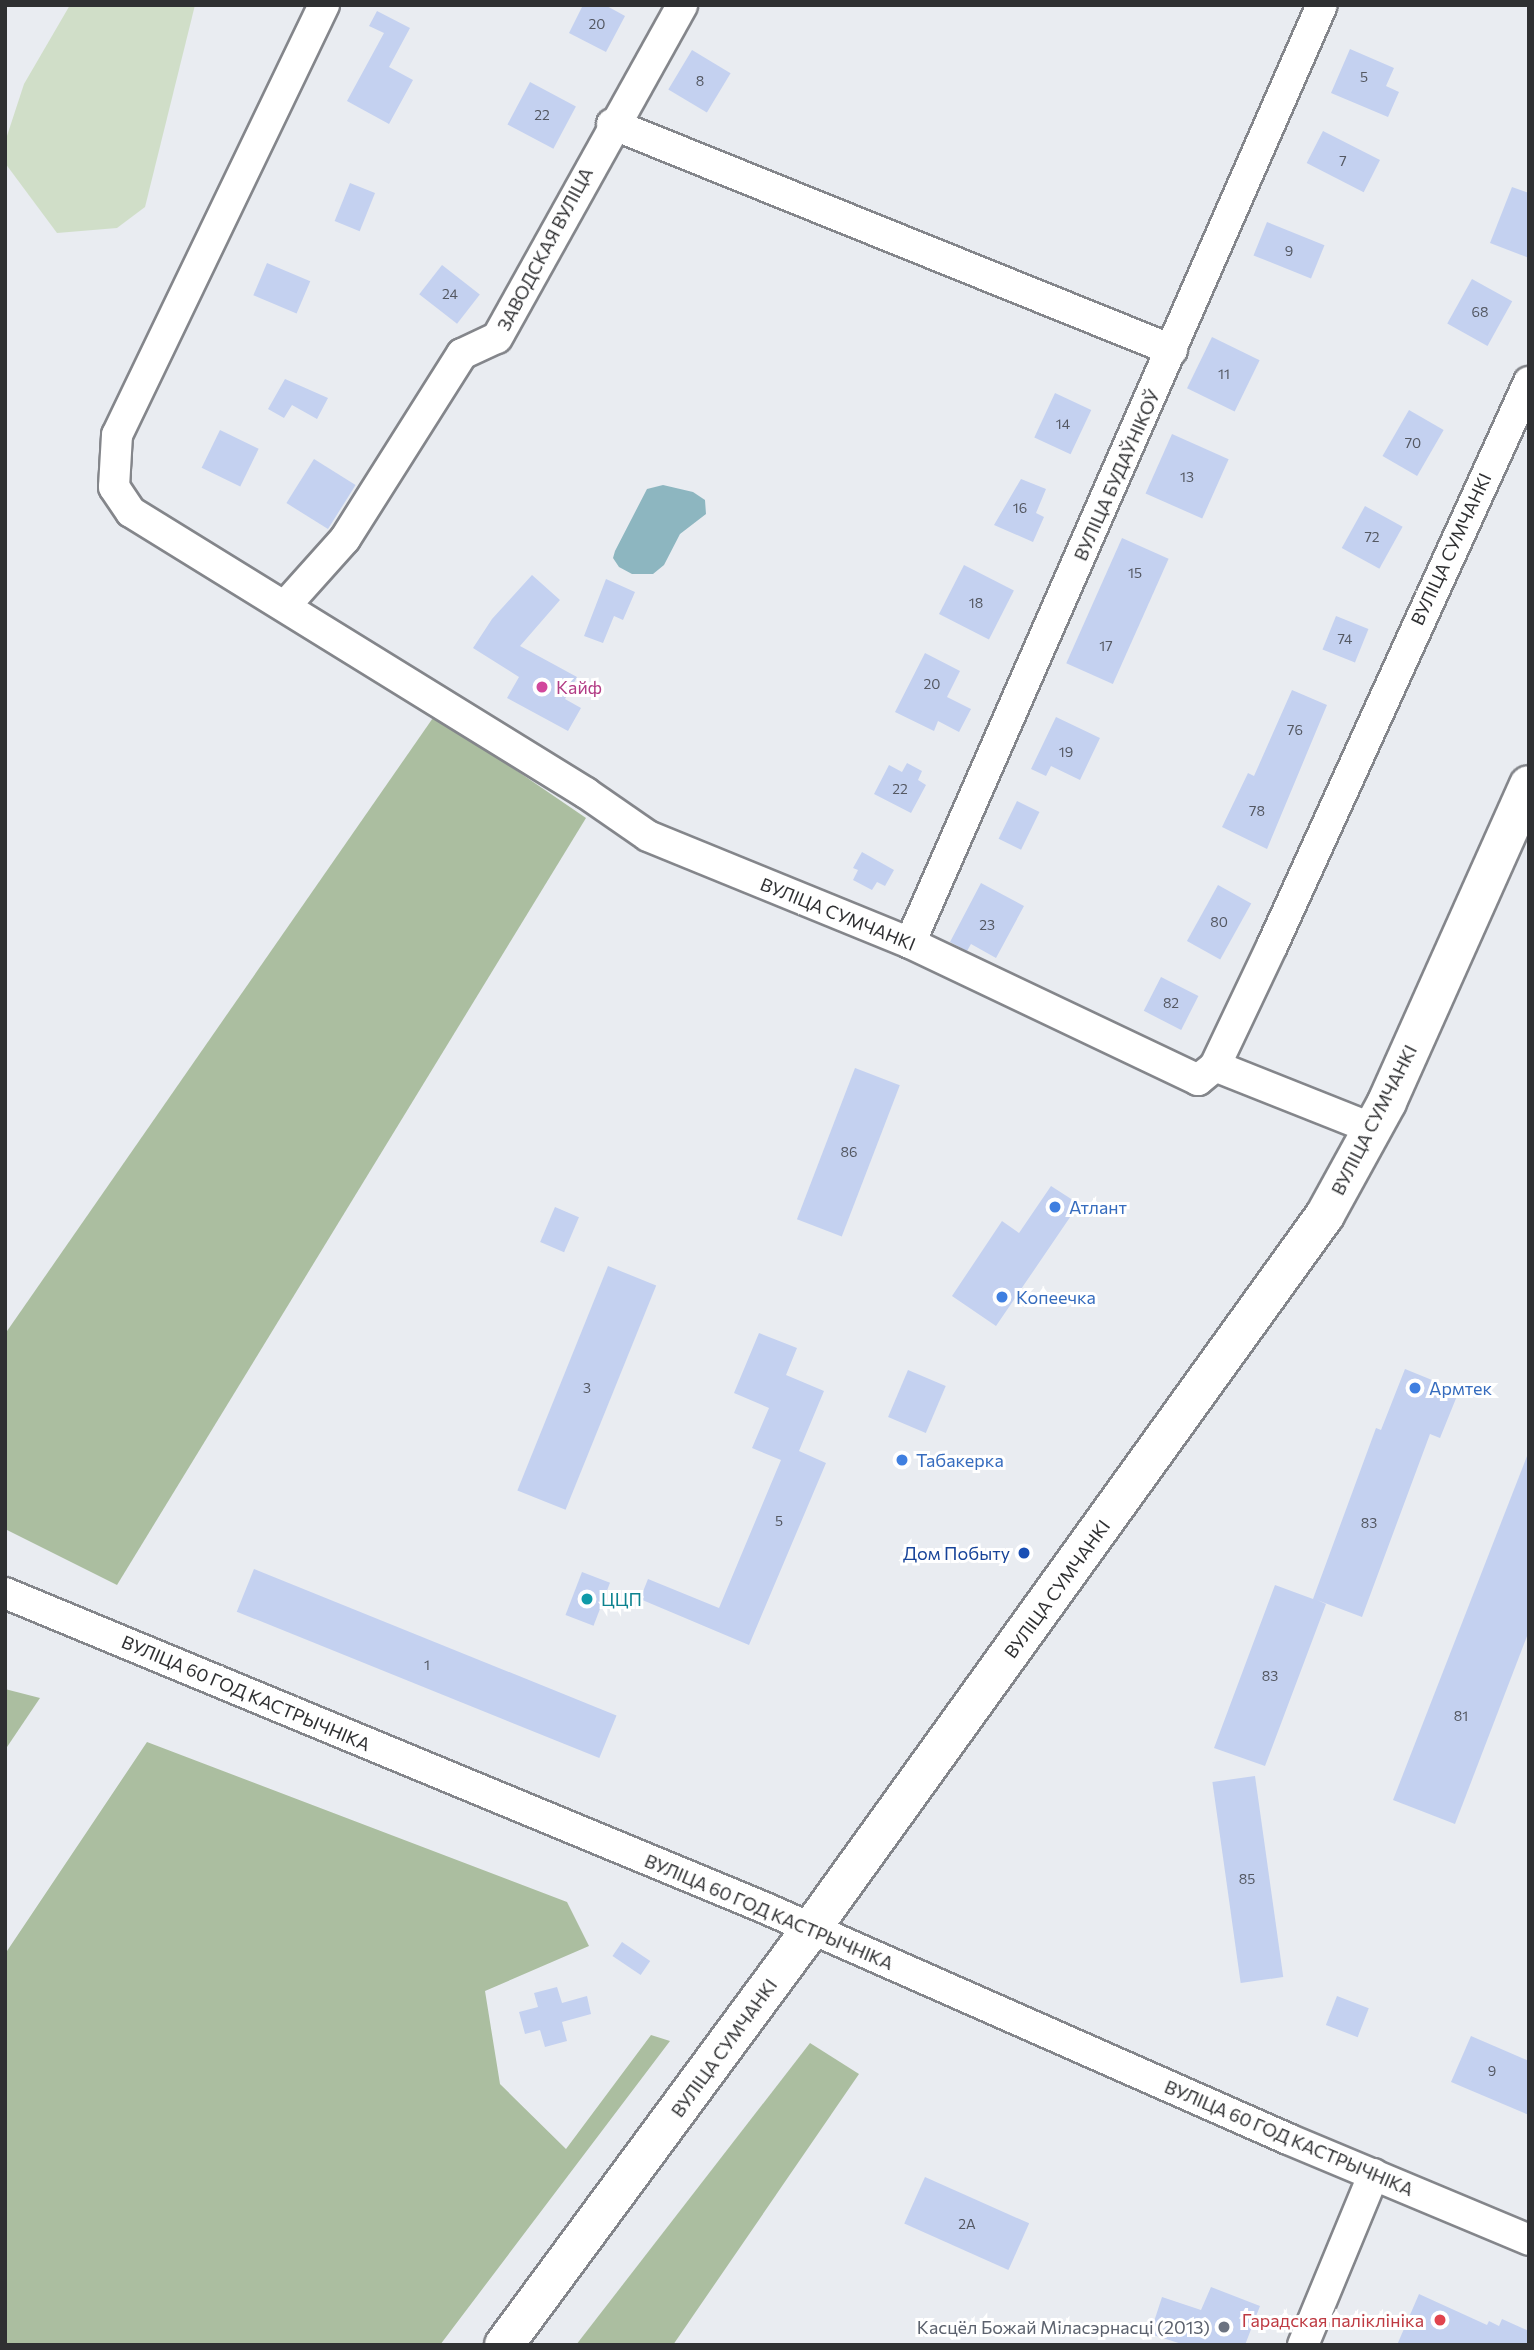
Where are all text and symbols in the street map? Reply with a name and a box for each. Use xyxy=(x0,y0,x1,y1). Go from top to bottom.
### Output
house number: 20 xyxy=(589,16,605,32)
house number: 5 xyxy=(1360,69,1368,85)
house number: 8 xyxy=(696,73,704,89)
house number: 22 xyxy=(534,107,550,123)
house number: 7 xyxy=(1339,153,1347,169)
street label: ЗАВОДСКАЯ ВУЛІЦА xyxy=(493,164,597,334)
house number: 9 xyxy=(1285,243,1293,259)
house number: 24 xyxy=(442,286,458,302)
house number: 68 xyxy=(1472,304,1488,320)
house number: 11 xyxy=(1218,366,1230,382)
street label: ВУЛІЦА БУДАЎНІКОЎ xyxy=(1069,386,1165,564)
house number: 14 xyxy=(1056,416,1070,432)
house number: 70 xyxy=(1405,435,1421,451)
house number: 13 xyxy=(1180,469,1194,485)
street label: ВУЛІЦА СУМЧАНКІ xyxy=(1406,469,1496,629)
house number: 16 xyxy=(1013,500,1027,516)
house number: 72 xyxy=(1364,529,1380,545)
house number: 15 xyxy=(1128,565,1142,581)
house number: 18 xyxy=(969,595,983,611)
house number: 74 xyxy=(1338,631,1352,647)
house number: 17 xyxy=(1099,638,1113,654)
place label: Кайф xyxy=(556,676,602,698)
house number: 20 xyxy=(924,676,940,692)
marker: Кайф xyxy=(534,679,550,695)
house number: 76 xyxy=(1287,722,1303,738)
house number: 19 xyxy=(1059,744,1073,760)
house number: 22 xyxy=(892,781,908,797)
house number: 78 xyxy=(1249,803,1265,819)
street label: ВУЛІЦА СУМЧАНКІ xyxy=(757,873,919,955)
house number: 80 xyxy=(1210,914,1228,930)
house number: 23 xyxy=(979,917,995,933)
house number: 82 xyxy=(1163,995,1179,1011)
street label: ВУЛІЦА СУМЧАНКІ xyxy=(1327,1041,1421,1199)
house number: 86 xyxy=(841,1144,857,1160)
place label: Атлант xyxy=(1069,1196,1127,1218)
marker: Атлант xyxy=(1047,1199,1063,1215)
place label: Копеечка xyxy=(1016,1286,1096,1308)
marker: Копеечка xyxy=(994,1289,1010,1305)
place label: Армтек xyxy=(1429,1377,1492,1399)
house number: 3 xyxy=(583,1380,591,1396)
marker: Армтек xyxy=(1407,1380,1423,1396)
place label: Табакерка xyxy=(916,1449,1004,1471)
marker: Табакерка xyxy=(894,1452,910,1468)
house number: 5 xyxy=(775,1513,783,1529)
house number: 83 xyxy=(1361,1515,1377,1531)
street label: ВУЛІЦА СУМЧАНКІ xyxy=(1000,1516,1114,1662)
place label: Дом Побыту xyxy=(903,1542,1010,1564)
marker: Дом Побыту xyxy=(1016,1545,1032,1561)
place label: ЦЦП xyxy=(601,1588,642,1610)
marker: ЦЦП xyxy=(579,1591,595,1607)
street label: ВУЛІЦА 60 ГОД КАСТРЫЧНІКА xyxy=(118,1631,374,1755)
house number: 1 xyxy=(424,1657,430,1673)
house number: 83 xyxy=(1262,1668,1278,1684)
house number: 81 xyxy=(1454,1708,1468,1724)
street label: ВУЛІЦА 60 ГОД КАСТРЫЧНІКА xyxy=(641,1850,897,1974)
house number: 85 xyxy=(1239,1871,1255,1887)
street label: ВУЛІЦА СУМЧАНКІ xyxy=(667,1975,781,2121)
house number: 9 xyxy=(1488,2063,1496,2079)
street label: ВУЛІЦА 60 ГОД КАСТРЫЧНІКА xyxy=(1161,2076,1417,2200)
house number: 2А xyxy=(958,2216,976,2232)
place label: Гарадская паліклініка xyxy=(1242,2309,1424,2331)
marker: Гарадская паліклініка xyxy=(1430,2310,1450,2330)
place label: Касцёл Божай Міласэрнасці (2013) xyxy=(917,2316,1210,2338)
marker: Касцёл Божай Міласэрнасці (2013) xyxy=(1216,2319,1232,2335)

